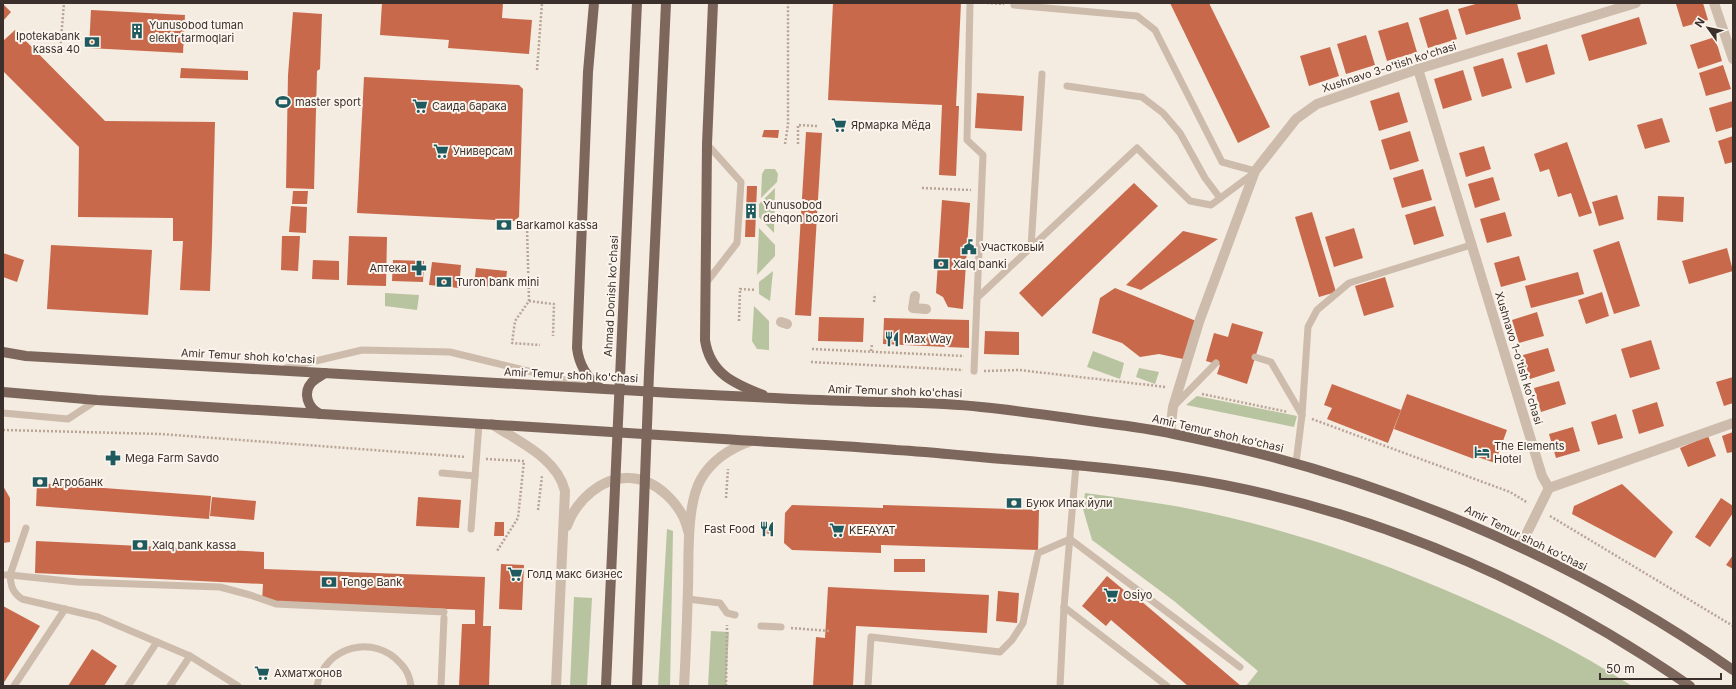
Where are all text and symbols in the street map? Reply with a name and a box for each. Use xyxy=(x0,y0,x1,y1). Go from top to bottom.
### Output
north arrow xyxy=(1688,8,1728,48)
text: N xyxy=(1691,15,1708,30)
place label: Yunusobod tuman elektr tarmoqlari xyxy=(149,18,244,45)
building icon: Yunusobod tuman elektr tarmoqlari xyxy=(128,22,146,40)
place label: Ipotekabank kassa 40 xyxy=(16,29,80,56)
bank icon: Ipotekabank kassa 40 xyxy=(83,33,101,51)
street label: Xushnavo 3-o'tish ko'chasi xyxy=(1320,39,1458,95)
sports icon: master sport xyxy=(274,93,292,111)
place label: master sport xyxy=(295,95,361,109)
supermarket icon: Саида барака xyxy=(411,97,429,115)
place label: Саида барака xyxy=(432,99,507,113)
supermarket icon: Ярмарка Мёда xyxy=(830,116,848,134)
place label: Ярмарка Мёда xyxy=(851,118,931,132)
supermarket icon: Универсам xyxy=(432,142,450,160)
place label: Универсам xyxy=(453,144,513,158)
place label: Yunusobod dehqon bozori xyxy=(763,198,838,225)
building icon: Yunusobod dehqon bozori xyxy=(742,202,760,220)
bank icon: Barkamol kassa xyxy=(495,216,513,234)
place label: Barkamol kassa xyxy=(516,218,598,232)
street label: Ahmad Donish ko'chasi xyxy=(601,235,621,357)
public building icon: Участковый xyxy=(960,238,978,256)
place label: Участковый xyxy=(981,240,1044,254)
bank icon: Xalq banki xyxy=(932,255,950,273)
place label: Xalq banki xyxy=(953,257,1007,271)
pharmacy icon: Аптека xyxy=(410,259,428,277)
place label: Аптека xyxy=(369,261,407,275)
bank icon: Turon bank mini xyxy=(435,273,453,291)
place label: Turon bank mini xyxy=(456,275,539,289)
street label: Xushnavo 1-o'tish ko'chasi xyxy=(1492,290,1546,426)
restaurant icon: Max Way xyxy=(883,330,901,348)
place label: Max Way xyxy=(904,332,952,346)
street label: Amir Temur shoh ko'chasi xyxy=(180,345,316,367)
street label: Amir Temur shoh ko'chasi xyxy=(503,364,639,386)
street label: Amir Temur shoh ko'chasi xyxy=(828,382,962,400)
street label: Amir Temur shoh ko'chasi xyxy=(1151,411,1285,455)
place label: The Elements Hotel xyxy=(1494,439,1565,466)
hotel icon: The Elements Hotel xyxy=(1473,443,1491,461)
pharmacy icon: Mega Farm Savdo xyxy=(104,449,122,467)
place label: Mega Farm Savdo xyxy=(125,451,220,465)
bank icon: Агробанк xyxy=(31,473,49,491)
place label: Агробанк xyxy=(52,475,103,489)
bank icon: Буюк Ипак йули xyxy=(1005,494,1023,512)
place label: Буюк Ипак йули xyxy=(1026,496,1112,510)
street label: Amir Temur shoh ko'chasi xyxy=(1463,502,1589,574)
restaurant icon: Fast Food xyxy=(758,520,776,538)
supermarket icon: KEFAYAT xyxy=(828,521,846,539)
place label: Fast Food xyxy=(704,522,755,536)
place label: KEFAYAT xyxy=(849,523,896,537)
bank icon: Xalq bank kassa xyxy=(131,536,149,554)
place label: Xalq bank kassa xyxy=(152,538,236,552)
supermarket icon: Голд макс бизнес xyxy=(506,565,524,583)
place label: Голд макс бизнес xyxy=(527,567,623,581)
bank icon: Tenge Bank xyxy=(320,573,338,591)
place label: Tenge Bank xyxy=(341,575,402,589)
supermarket icon: Osiyo xyxy=(1102,586,1120,604)
place label: Osiyo xyxy=(1123,588,1153,602)
scale bar xyxy=(1600,655,1721,681)
text: 50 m xyxy=(1606,661,1635,676)
supermarket icon: Ахматжонов xyxy=(253,664,271,682)
place label: Ахматжонов xyxy=(274,666,342,680)

